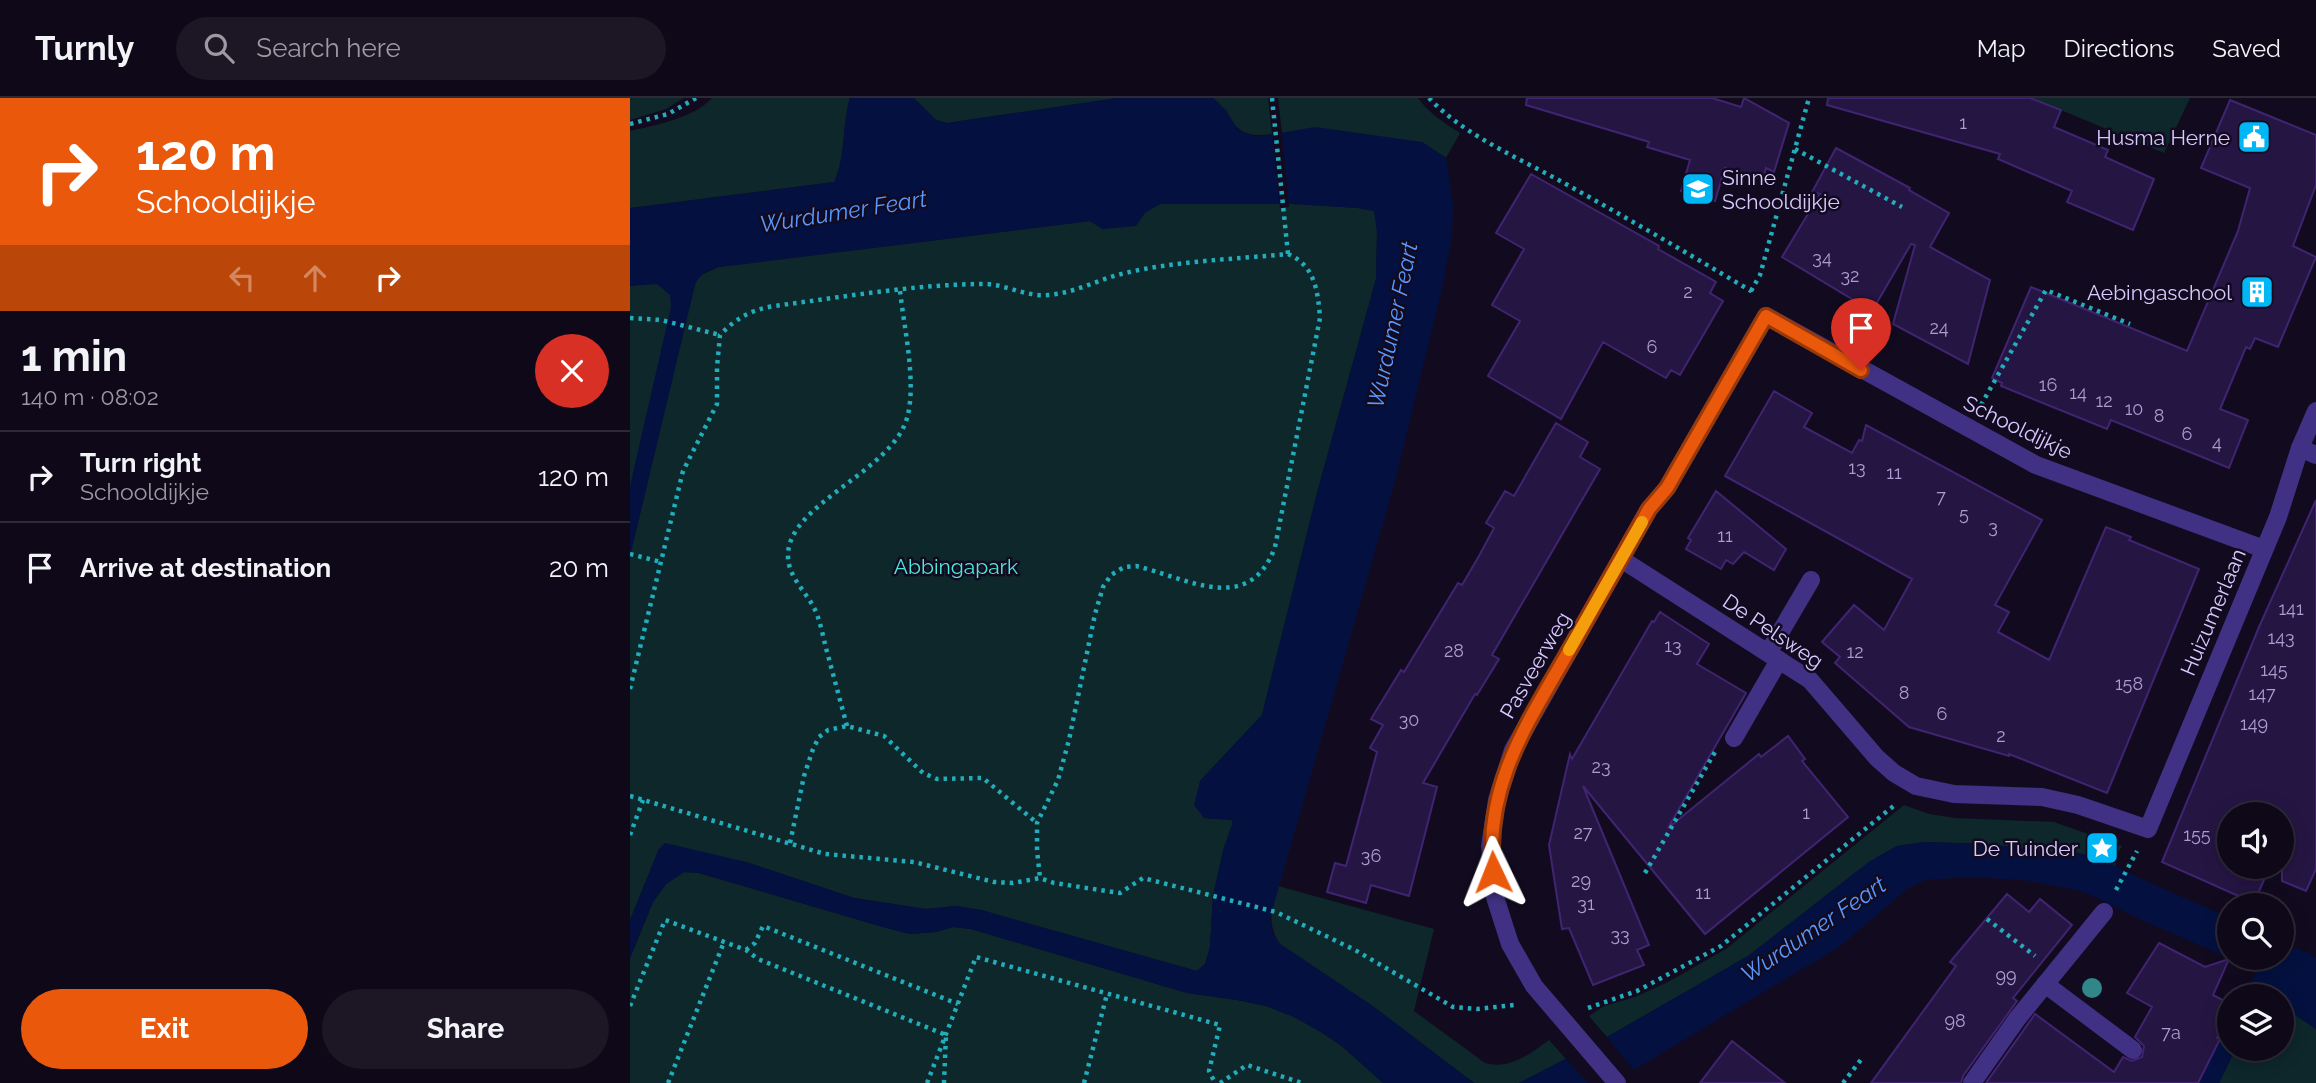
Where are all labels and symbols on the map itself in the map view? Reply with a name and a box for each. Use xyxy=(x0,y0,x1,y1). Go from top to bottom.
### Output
house number: 1 xyxy=(1959,112,1967,133)
public building icon: Husma Herne xyxy=(2235,118,2273,156)
place label: Husma Herne xyxy=(2096,125,2230,150)
place label: Sinne Schooldijkje xyxy=(1722,165,1840,214)
school or university icon: Sinne Schooldijkje xyxy=(1679,170,1717,208)
water label: Wurdumer Feart xyxy=(757,184,929,238)
water label: Wurdumer Feart xyxy=(1361,239,1423,410)
house number: 34 xyxy=(1812,247,1832,268)
house number: 32 xyxy=(1841,265,1860,286)
building icon: Aebingaschool xyxy=(2238,273,2276,311)
place label: Aebingaschool xyxy=(2087,280,2232,305)
house number: 2 xyxy=(1683,281,1693,302)
pin xyxy=(1831,298,1891,370)
house number: 24 xyxy=(1929,317,1949,338)
house number: 6 xyxy=(1647,336,1658,357)
house number: 16 xyxy=(2039,374,2057,395)
house number: 14 xyxy=(2069,382,2087,403)
street label: Schooldijkje xyxy=(1960,390,2076,464)
house number: 12 xyxy=(2095,390,2113,411)
house number: 10 xyxy=(2125,398,2143,419)
house number: 8 xyxy=(2154,405,2164,426)
house number: 6 xyxy=(2182,423,2193,444)
house number: 4 xyxy=(2212,432,2222,453)
house number: 13 xyxy=(1848,457,1866,478)
house number: 11 xyxy=(1886,462,1902,483)
house number: 7 xyxy=(1936,486,1946,507)
house number: 5 xyxy=(1959,503,1969,524)
house number: 3 xyxy=(1988,516,1998,537)
house number: 11 xyxy=(1717,525,1733,546)
street label: Huizumerlaan xyxy=(2175,545,2251,679)
park label: Abbingapark xyxy=(894,554,1018,579)
street label: De Pelsweg xyxy=(1718,588,1828,674)
house number: 141 xyxy=(2278,598,2304,619)
street label: Pasveerweg xyxy=(1494,607,1576,723)
house number: 143 xyxy=(2267,627,2295,648)
house number: 13 xyxy=(1664,635,1682,656)
house number: 28 xyxy=(1444,640,1464,661)
house number: 12 xyxy=(1846,641,1864,662)
house number: 145 xyxy=(2260,659,2288,680)
house number: 158 xyxy=(2115,673,2143,694)
house number: 8 xyxy=(1899,682,1909,703)
house number: 147 xyxy=(2248,683,2276,704)
house number: 6 xyxy=(1937,703,1948,724)
house number: 30 xyxy=(1399,709,1419,730)
house number: 149 xyxy=(2240,713,2268,734)
house number: 2 xyxy=(1996,725,2006,746)
house number: 23 xyxy=(1592,756,1611,777)
house number: 1 xyxy=(1802,802,1810,823)
house number: 27 xyxy=(1573,822,1593,843)
house number: 155 xyxy=(2183,824,2211,845)
place icon: De Tuinder xyxy=(2083,829,2121,867)
position arrow xyxy=(1456,835,1530,909)
place label: De Tuinder xyxy=(1973,836,2079,861)
house number: 36 xyxy=(1361,845,1381,866)
house number: 29 xyxy=(1571,870,1591,891)
water label: Wurdumer Feart xyxy=(1735,870,1891,987)
house number: 11 xyxy=(1695,882,1711,903)
house number: 31 xyxy=(1577,893,1595,914)
house number: 33 xyxy=(1610,924,1630,945)
house number: 99 xyxy=(1995,965,2017,986)
house number: 98 xyxy=(1944,1010,1966,1031)
house number: 7a xyxy=(2161,1022,2181,1043)

